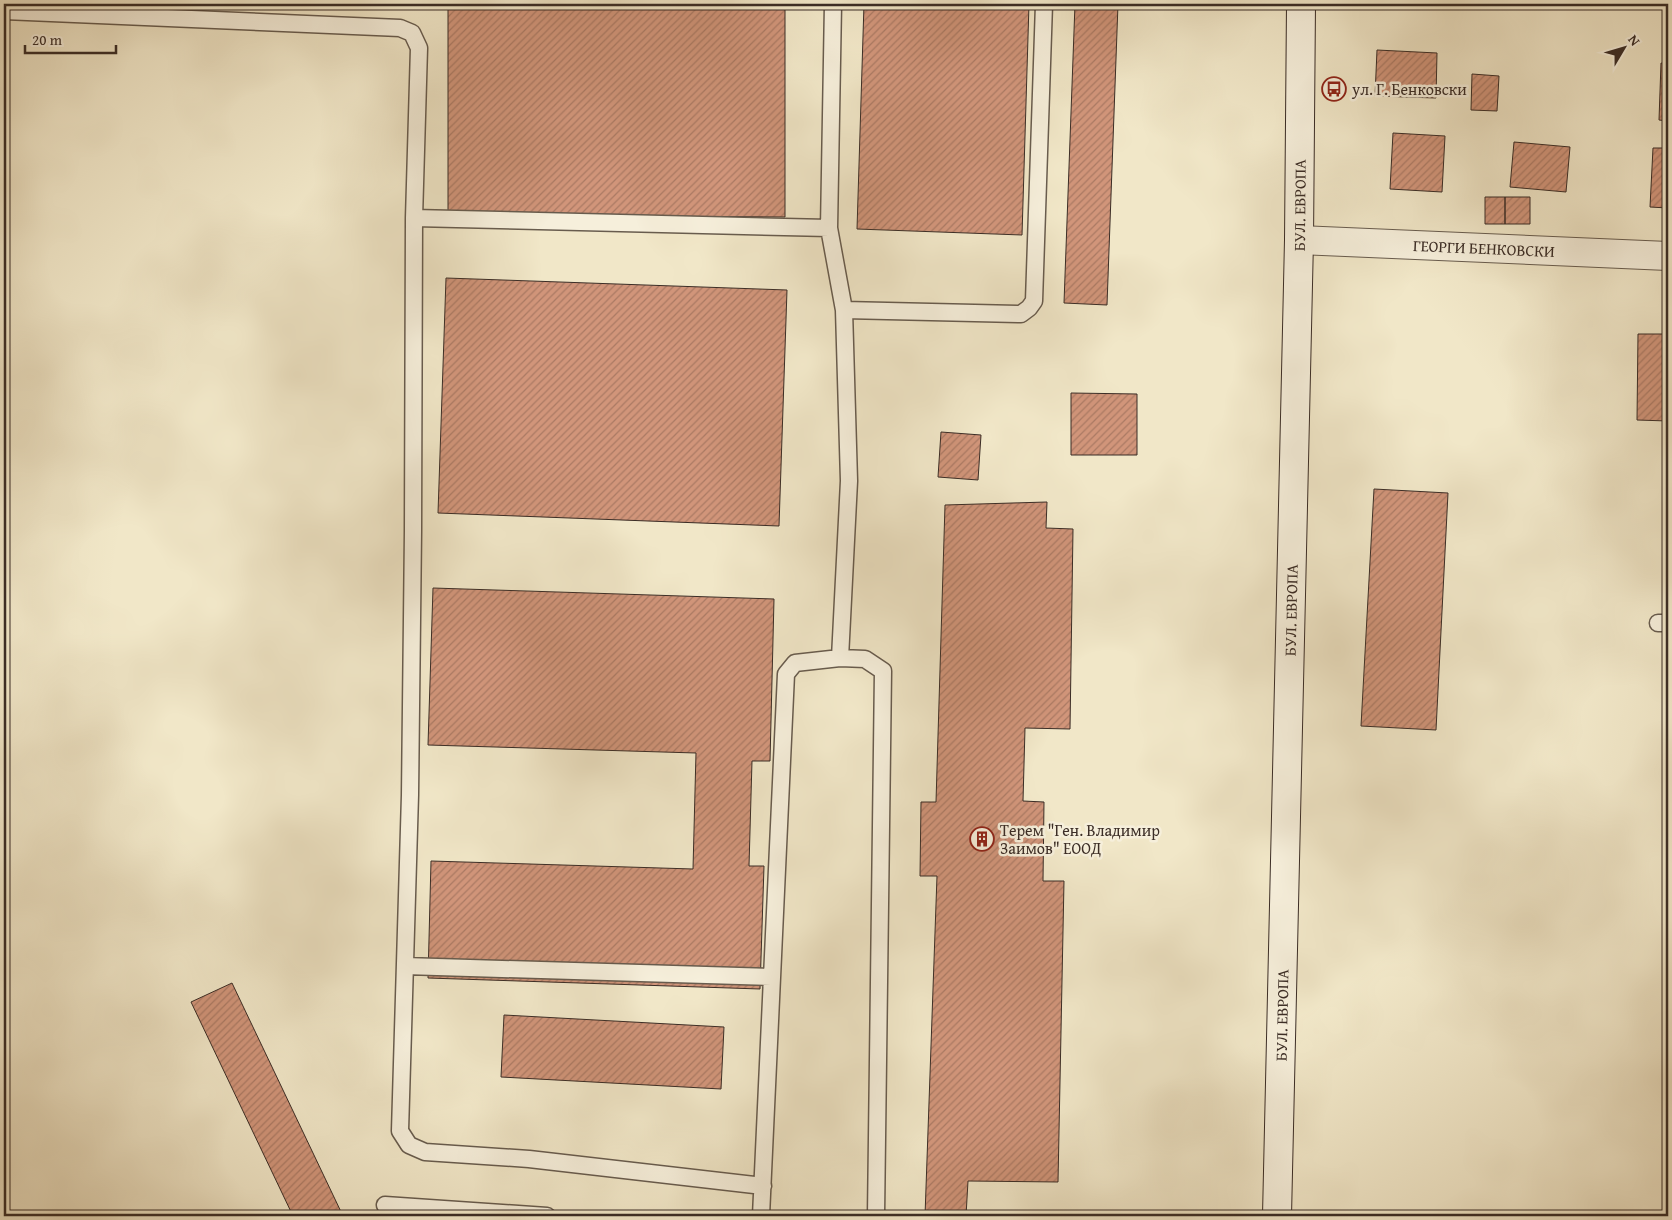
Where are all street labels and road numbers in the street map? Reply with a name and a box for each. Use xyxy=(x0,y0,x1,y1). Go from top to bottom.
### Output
street label: БУЛ. ЕВРОПА xyxy=(1287,159,1312,251)
street label: ГЕОРГИ БЕНКОВСКИ xyxy=(1412,233,1555,263)
street label: БУЛ. ЕВРОПА xyxy=(1278,564,1304,656)
street label: БУЛ. ЕВРОПА xyxy=(1268,969,1295,1061)

